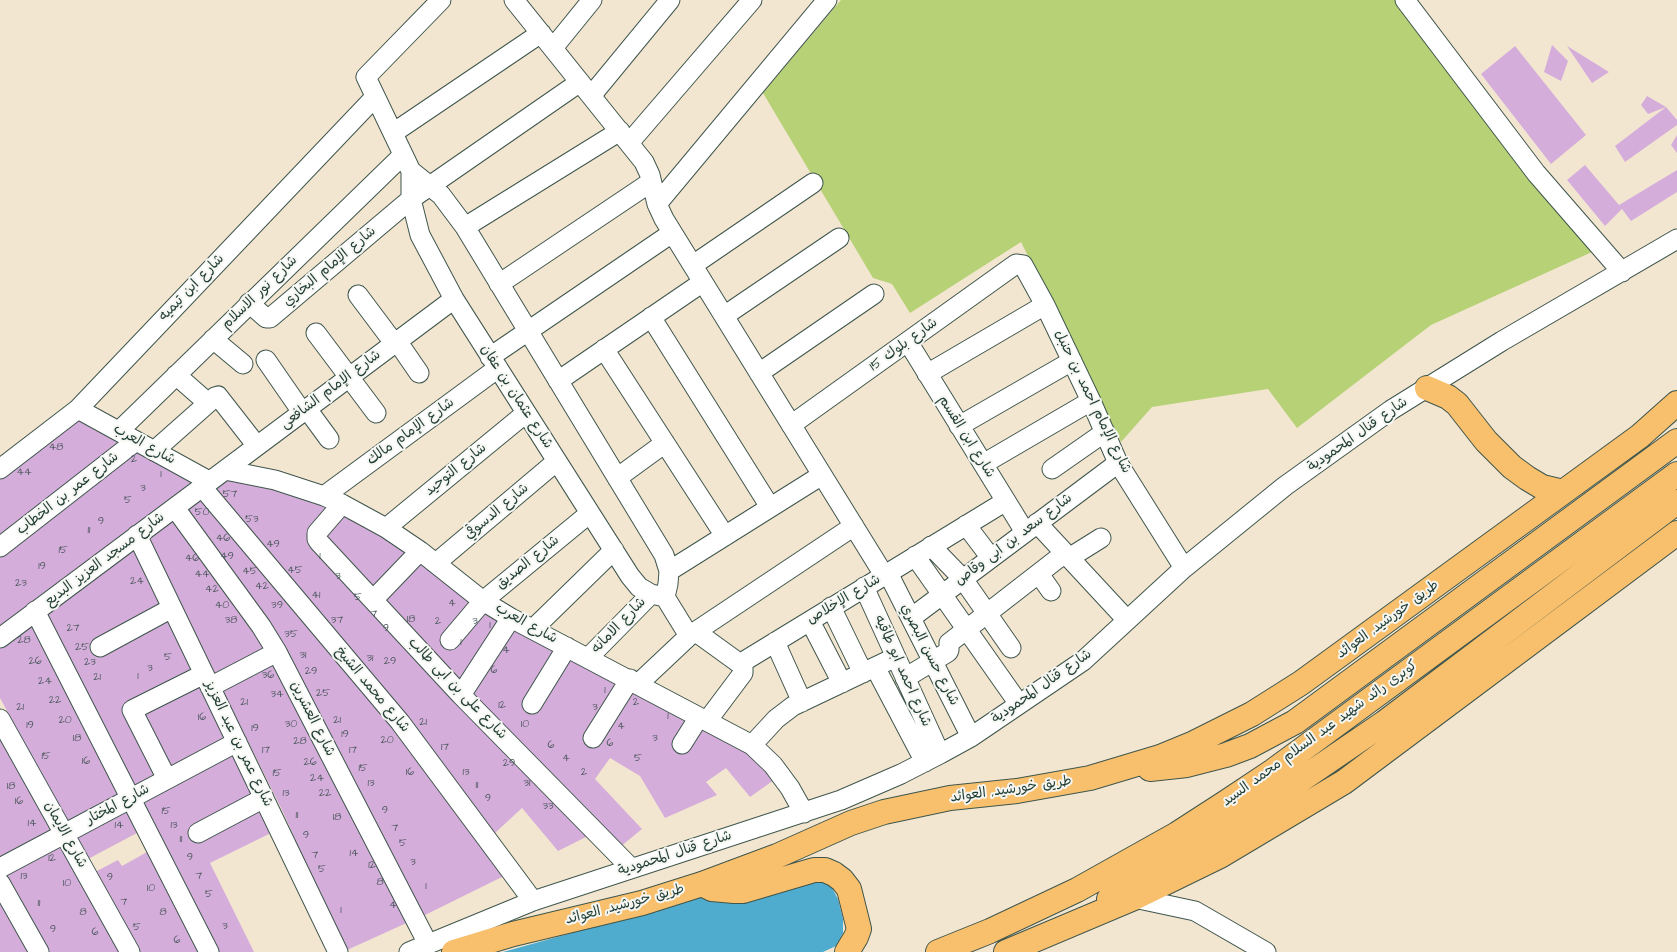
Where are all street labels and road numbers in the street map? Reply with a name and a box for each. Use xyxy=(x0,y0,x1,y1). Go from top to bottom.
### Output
street label: شارع الإمام البخاري xyxy=(280,223,380,311)
street label: شارع ابن تيميه xyxy=(156,251,228,325)
street label: شارع نور الاسلام xyxy=(219,253,301,333)
street label: شارع بلوك 15 xyxy=(867,315,941,375)
street label: شارع الإمام احمد بن حنبل xyxy=(1050,328,1134,476)
street label: شارع عثمان بن عفان xyxy=(476,342,556,452)
street label: شارع الإمام الشافعى xyxy=(278,347,384,433)
street label: شارع ابن القسم xyxy=(934,393,998,481)
street label: شارع قنال المحمودية xyxy=(1305,394,1411,476)
street label: شارع الإمام مالك xyxy=(364,395,458,469)
street label: شارع العرب xyxy=(110,421,178,469)
street label: شارع التوحيد xyxy=(422,440,490,500)
street label: شارع عمر بن الخطاب xyxy=(14,449,122,539)
street label: شارع الدسوقي xyxy=(462,480,532,544)
street label: شارع سعد بن ابى وقاص xyxy=(952,490,1076,590)
street label: شارع مسجد العزيز البديع xyxy=(42,509,168,611)
street label: شارع الصديق xyxy=(493,532,563,594)
street label: شارع الإخلاص xyxy=(804,571,884,629)
street label: طريق خورشيد, العوائد xyxy=(1333,577,1443,663)
street label: شارع الامانه xyxy=(588,594,650,658)
street label: شارع العرب xyxy=(492,600,560,648)
street label: شارع حسن البصري xyxy=(896,601,962,709)
street label: شارع احمد ابو طاقيه xyxy=(870,612,934,730)
street label: شارع على بن ابى طالب xyxy=(404,635,510,743)
street label: شارع محمد الشيخ xyxy=(331,644,413,736)
street label: شارع قنال المحمودية xyxy=(989,646,1095,728)
street label: كوبرى رائد شهيد عبد السلام محمد السيد xyxy=(1219,657,1421,811)
street label: شارع عمر بن عبد العزيز xyxy=(200,678,276,810)
street label: شارع العشرين xyxy=(286,679,338,759)
street label: طريق خورشيد, العوائد xyxy=(949,773,1073,807)
street label: شارع المختار xyxy=(83,781,153,829)
street label: شارع الايمان xyxy=(40,799,90,871)
street label: شارع قنال المحمودية xyxy=(616,828,734,880)
street label: طريق خورشيد, العوائد xyxy=(564,881,686,929)

